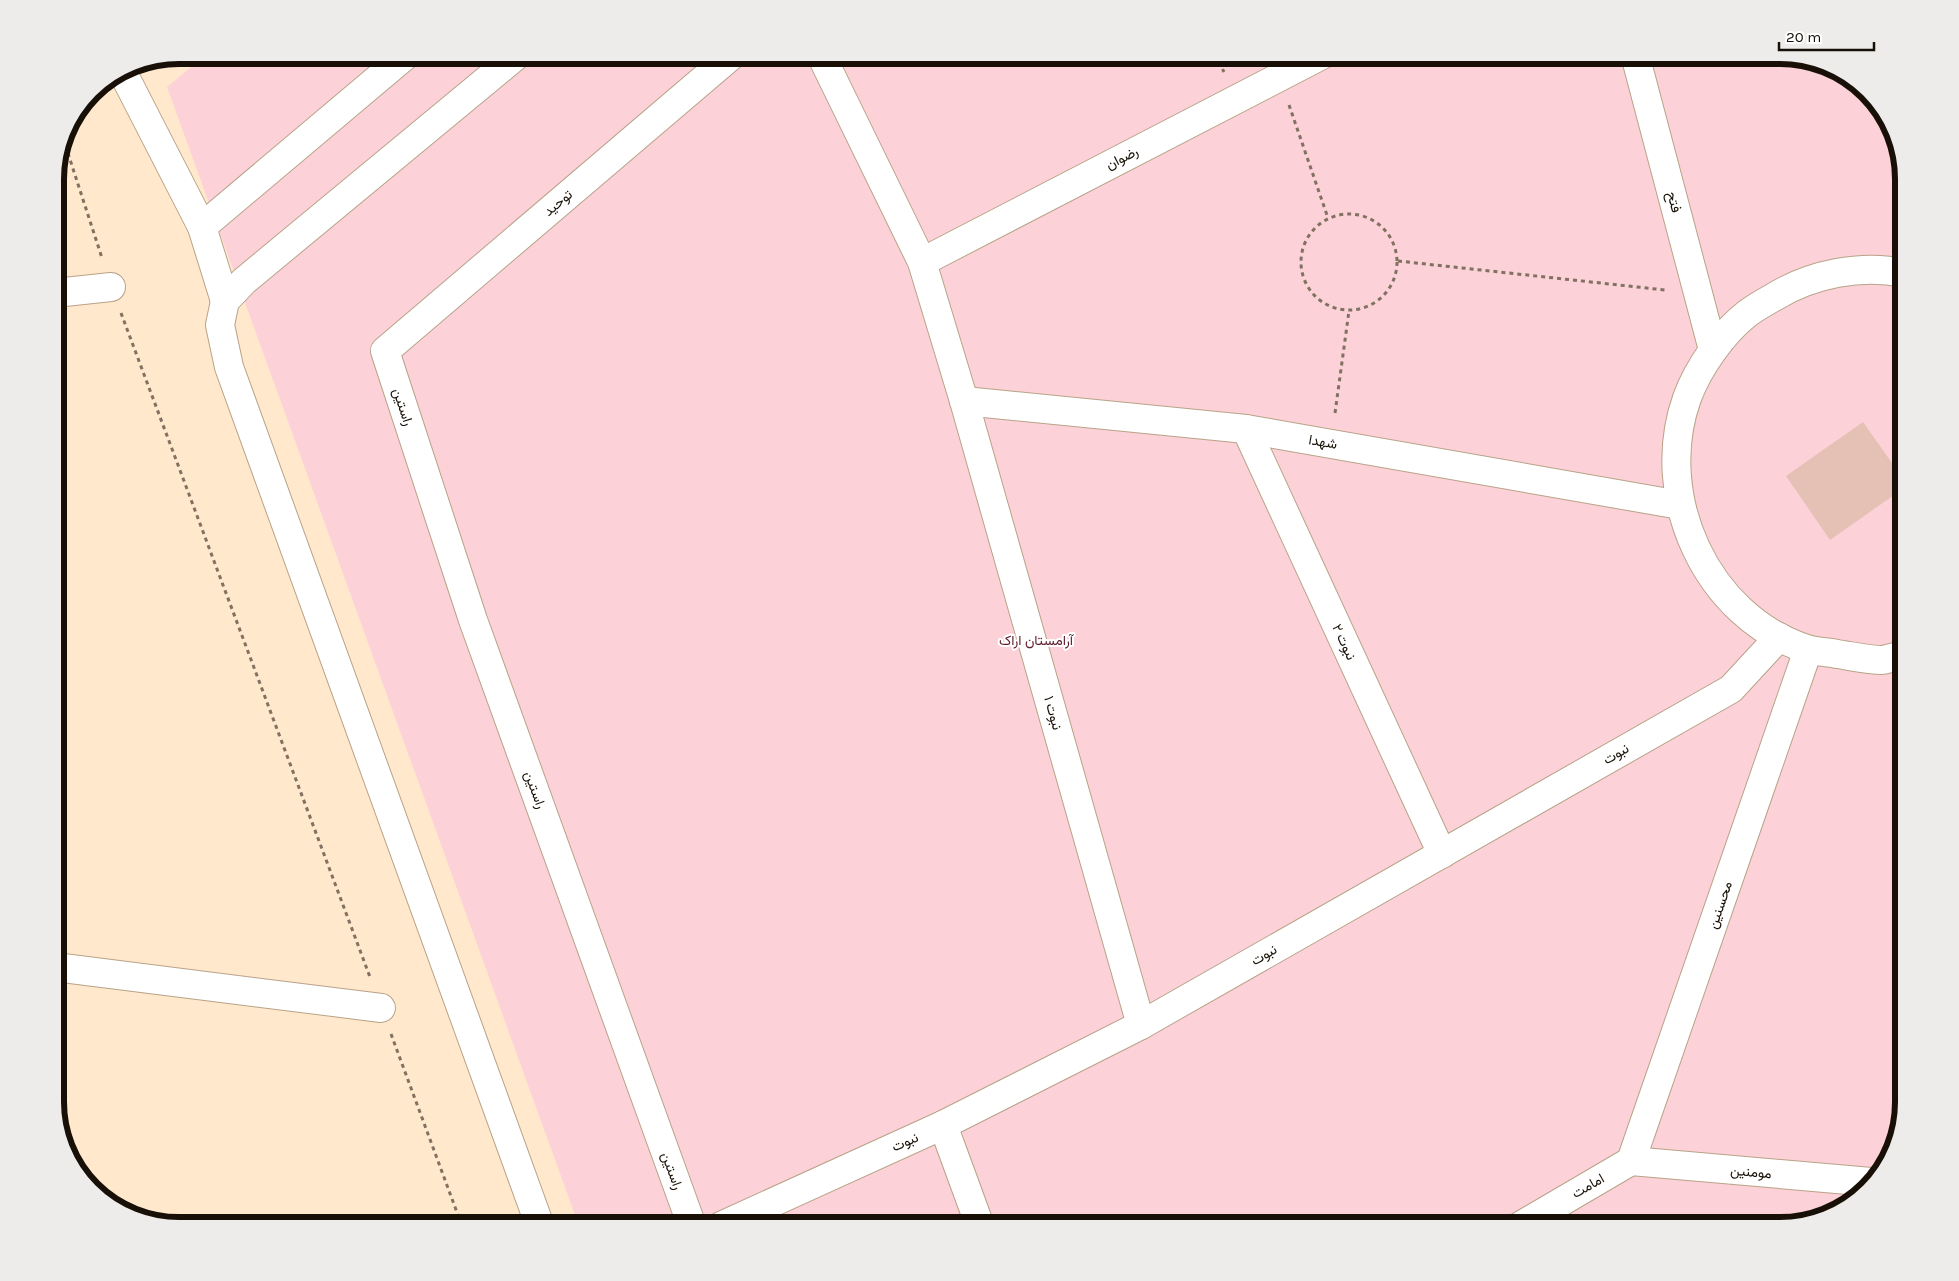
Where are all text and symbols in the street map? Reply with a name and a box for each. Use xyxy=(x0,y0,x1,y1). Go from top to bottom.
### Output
scale bar xyxy=(1779,20,1874,52)
text: 20 m xyxy=(1786,28,1821,46)
street label: رضوان xyxy=(1103,143,1141,173)
street label: توحید xyxy=(540,186,576,220)
street label: فتح xyxy=(1661,190,1685,215)
street label: راستین xyxy=(389,386,417,428)
street label: شهدا xyxy=(1307,431,1339,453)
street label: نبوت ۲ xyxy=(1328,621,1360,663)
park label: آرامستان اراک xyxy=(999,632,1075,649)
street label: نبوت ۱ xyxy=(1040,694,1066,732)
street label: نبوت xyxy=(1600,740,1632,768)
street label: راستین xyxy=(520,769,550,811)
street label: محسنین xyxy=(1704,879,1736,931)
street label: نبوت xyxy=(1248,941,1280,969)
street label: نبوت xyxy=(889,1129,921,1155)
street label: راستین xyxy=(657,1150,687,1192)
street label: مومنین xyxy=(1730,1162,1772,1182)
street label: امامت xyxy=(1569,1170,1607,1202)

